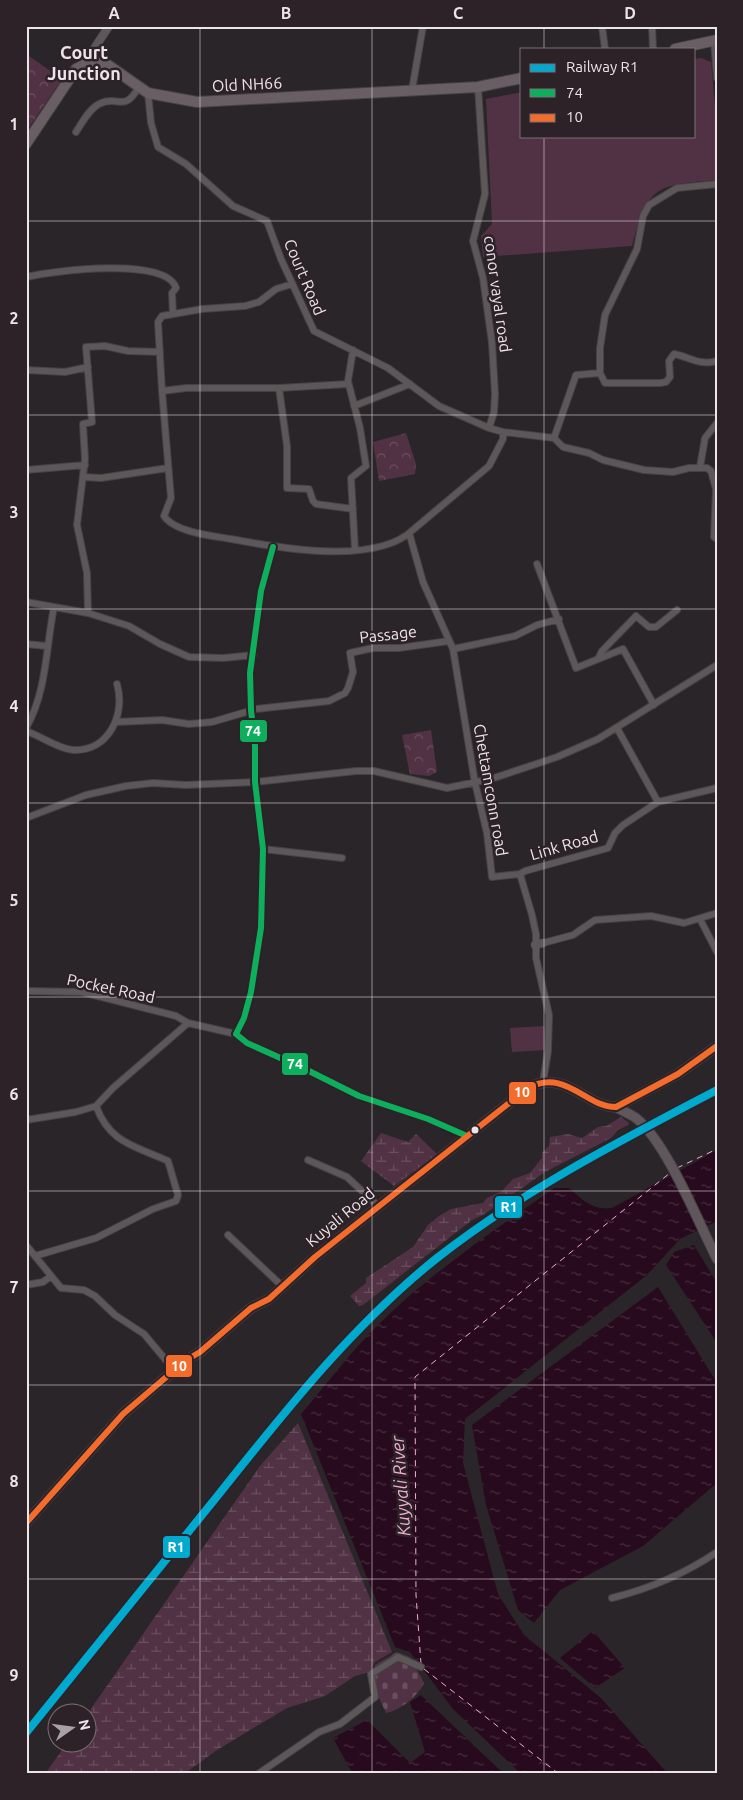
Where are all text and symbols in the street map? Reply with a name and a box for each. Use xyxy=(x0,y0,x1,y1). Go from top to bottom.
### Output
text: A xyxy=(108,4,120,22)
text: B xyxy=(281,4,291,22)
text: C xyxy=(453,4,463,22)
text: D xyxy=(624,4,636,22)
district label: Court Junction xyxy=(47,42,121,83)
legend xyxy=(520,48,696,138)
text: Railway R1 xyxy=(566,58,638,75)
street label: Old NH66 xyxy=(211,73,283,95)
text: 74 xyxy=(566,84,583,101)
text: 10 xyxy=(566,108,583,125)
text: 1 xyxy=(9,115,19,133)
street label: conor vayal road xyxy=(481,234,515,354)
street label: Court Road xyxy=(281,236,329,318)
text: 2 xyxy=(9,309,19,327)
text: 3 xyxy=(9,503,19,521)
street label: Passage xyxy=(358,622,418,646)
text: 4 xyxy=(9,697,19,715)
line badge: 74 xyxy=(239,719,268,743)
street label: Chettamconn road xyxy=(470,722,512,858)
text: 74 xyxy=(245,723,261,739)
street label: Link Road xyxy=(528,827,600,863)
text: 5 xyxy=(9,891,19,909)
street label: Pocket Road xyxy=(65,970,157,1006)
line badge: 74 xyxy=(281,1052,309,1076)
text: 74 xyxy=(287,1056,303,1072)
line badge: 10 xyxy=(508,1081,537,1105)
text: 10 xyxy=(514,1084,530,1100)
text: 6 xyxy=(9,1085,19,1103)
unlabelled marker xyxy=(470,1125,480,1135)
street label: Kuyali Road xyxy=(302,1184,378,1250)
line badge: R1 xyxy=(494,1195,523,1219)
text: R1 xyxy=(500,1199,518,1215)
text: 7 xyxy=(9,1278,19,1296)
line badge: 10 xyxy=(165,1354,193,1378)
text: 10 xyxy=(171,1358,187,1374)
water label: Kuyyali River xyxy=(386,1434,413,1537)
text: 8 xyxy=(9,1472,19,1490)
line badge: R1 xyxy=(162,1535,191,1559)
text: R1 xyxy=(167,1539,185,1555)
text: 9 xyxy=(9,1666,19,1684)
north arrow xyxy=(48,1702,98,1752)
text: N xyxy=(76,1718,94,1732)

